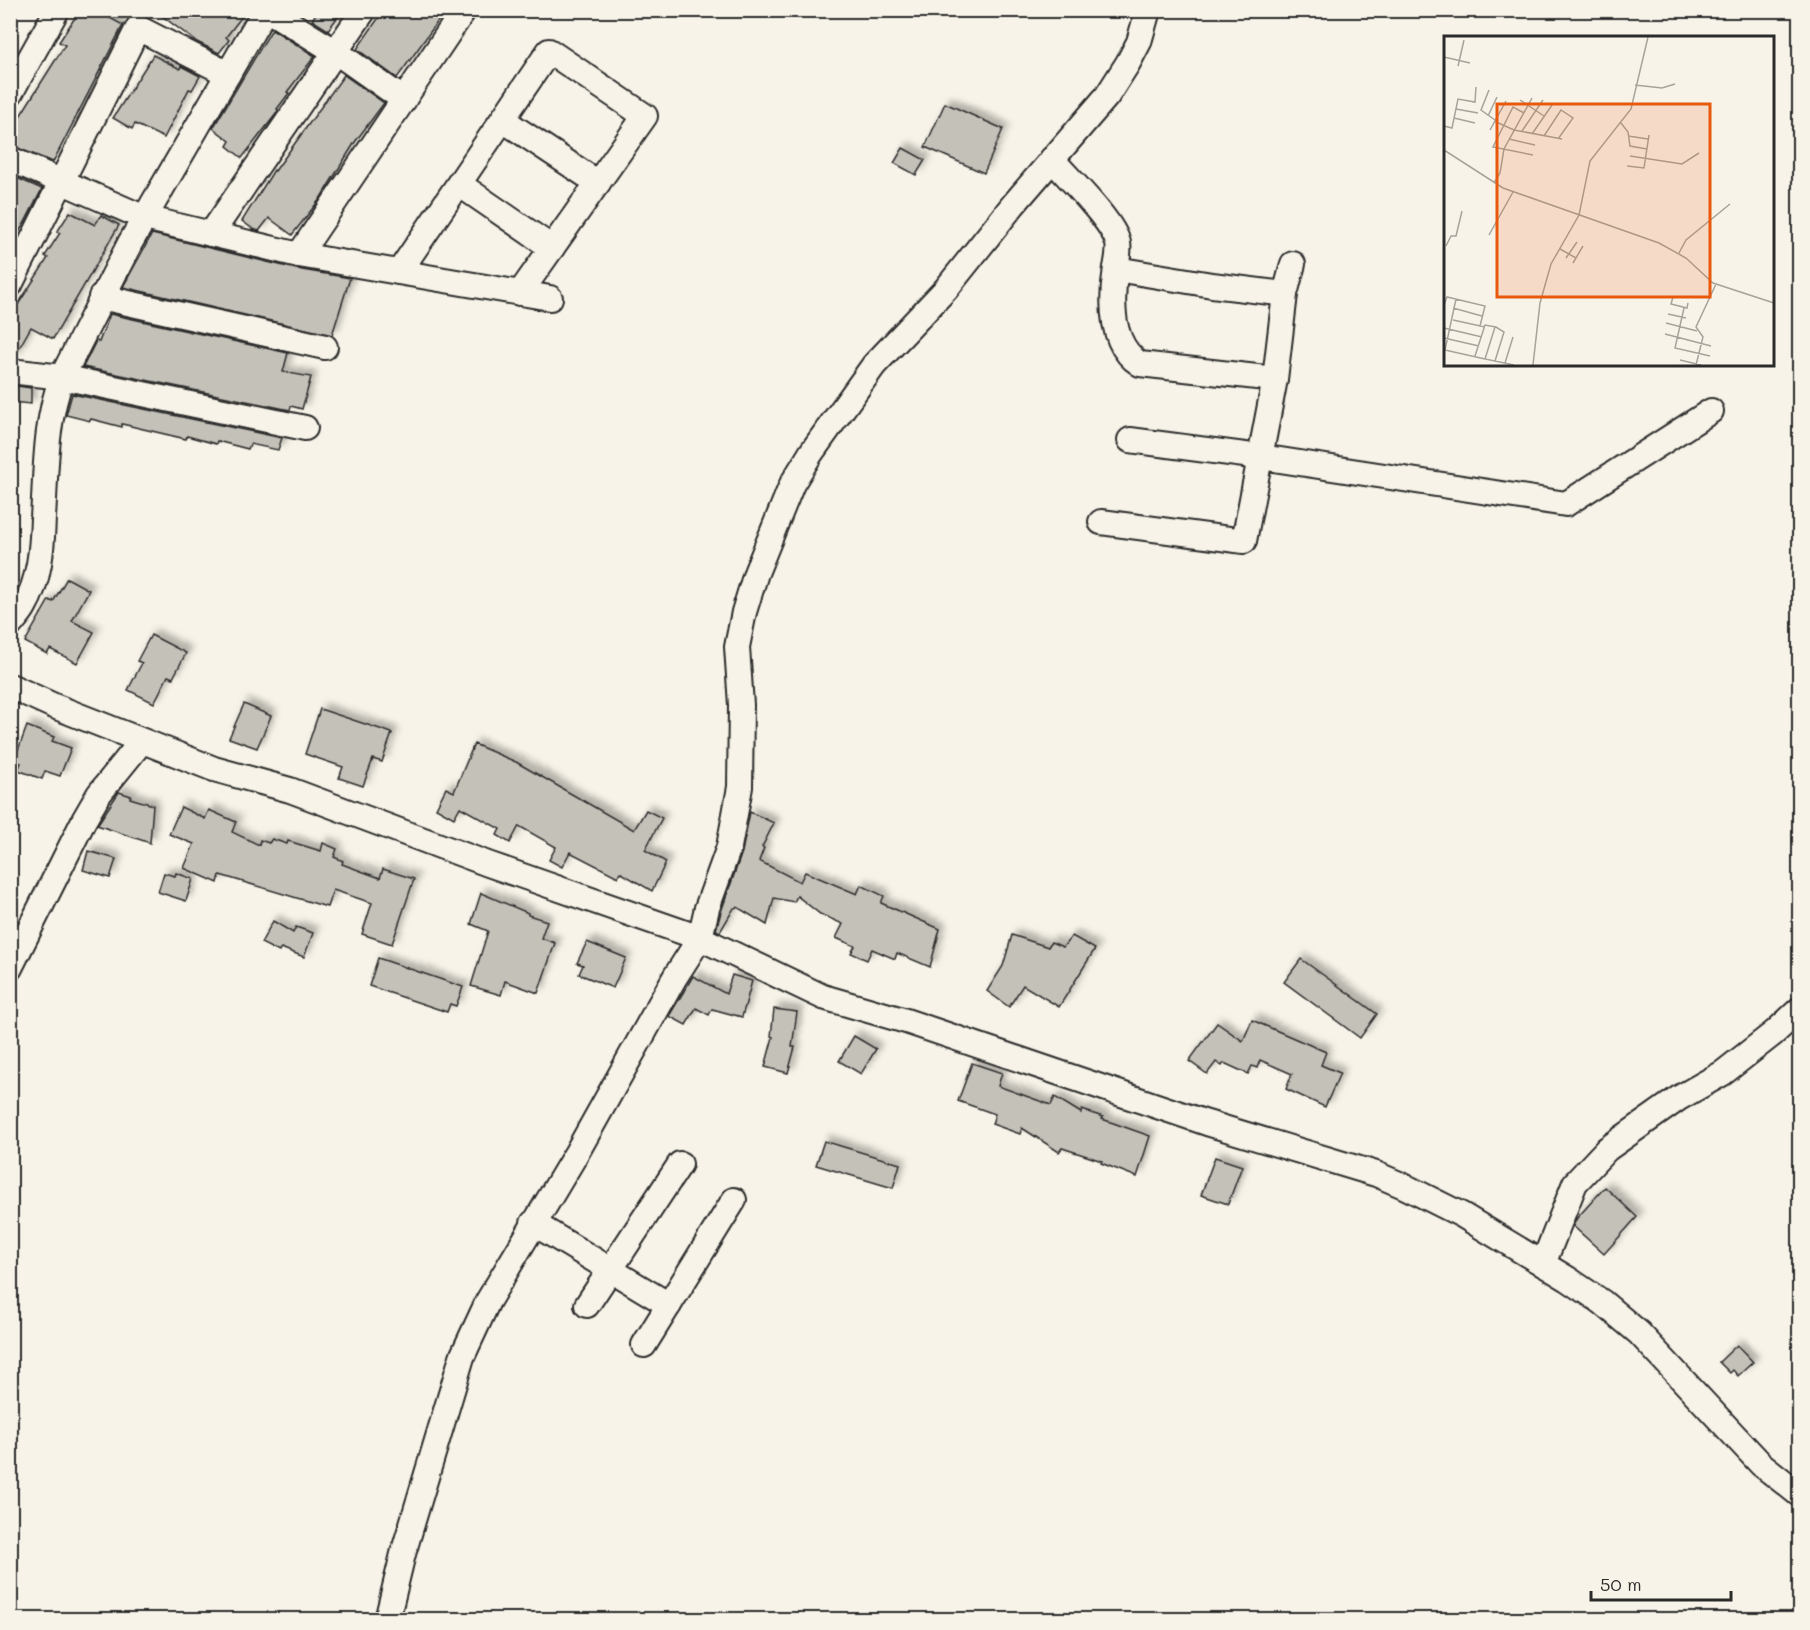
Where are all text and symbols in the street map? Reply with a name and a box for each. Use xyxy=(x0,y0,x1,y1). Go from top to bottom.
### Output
inset map xyxy=(1444,36,1774,366)
scale bar xyxy=(1591,1564,1730,1602)
text: 50 m xyxy=(1600,1572,1642,1596)

